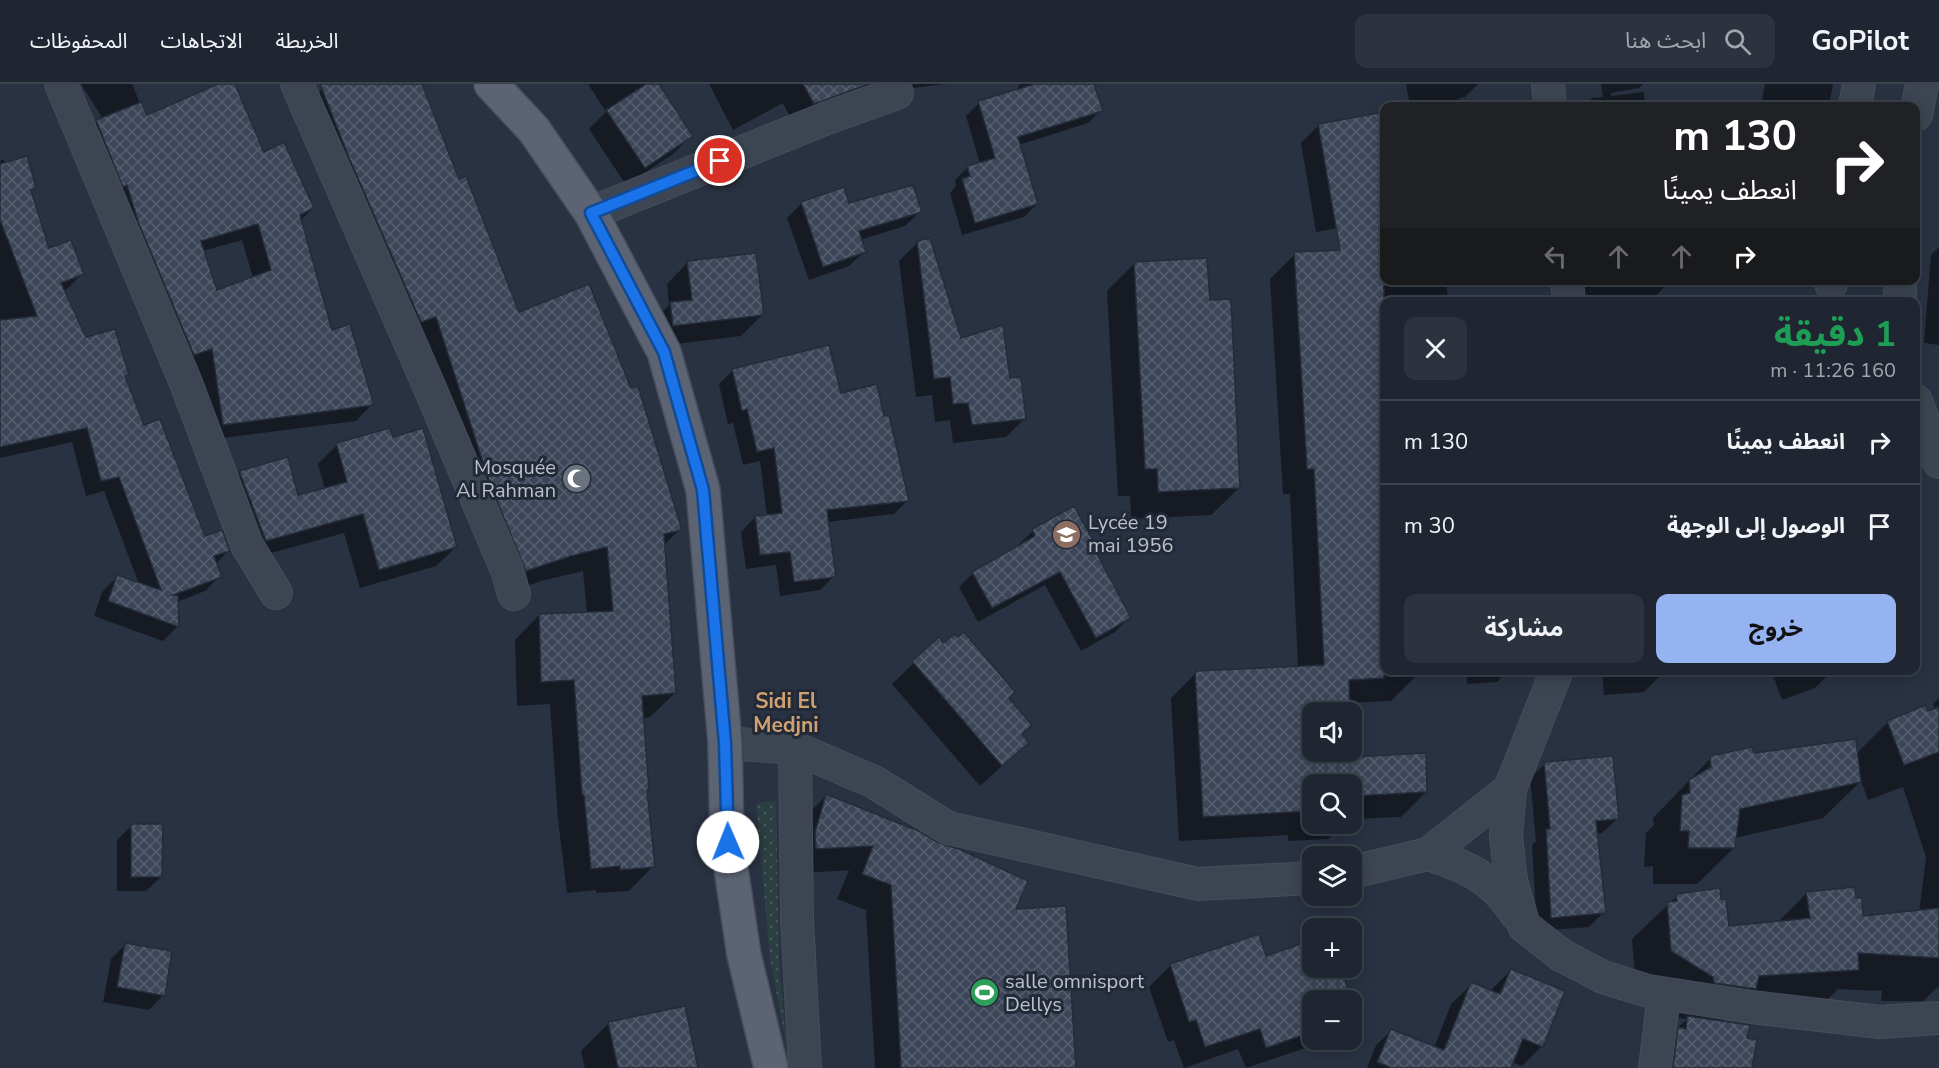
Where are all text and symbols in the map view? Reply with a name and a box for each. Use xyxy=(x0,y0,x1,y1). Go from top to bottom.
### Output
search box xyxy=(1355,14,1775,68)
text: GoPilot xyxy=(1811,22,1909,60)
icon: search xyxy=(1721,25,1754,58)
text: ابحث هنا xyxy=(1625,26,1706,56)
text: المحفوظات xyxy=(30,27,127,55)
text: الاتجاهات xyxy=(160,27,242,55)
text: الخريطة xyxy=(275,27,338,55)
text: 130 m xyxy=(1673,108,1797,165)
icon: right xyxy=(1818,126,1896,204)
pin xyxy=(694,135,745,186)
icon: arrive xyxy=(703,144,736,177)
text: انعطف يمينًا xyxy=(1663,172,1797,209)
icon: left xyxy=(1539,240,1572,273)
icon: ahead xyxy=(1602,240,1635,273)
icon: ahead xyxy=(1665,240,1698,273)
icon: right xyxy=(1728,240,1761,273)
text: 1 دقيقة xyxy=(1774,310,1896,359)
button: close xyxy=(1404,317,1467,380)
text: 160 m · 11:26 xyxy=(1770,357,1896,384)
icon: right xyxy=(1863,426,1896,459)
text: 130 m xyxy=(1404,427,1468,457)
text: انعطف يمينًا xyxy=(1727,427,1845,457)
place label: Mosquée Al Rahman xyxy=(456,454,556,504)
mosque icon: Mosquée Al Rahman xyxy=(561,462,593,494)
place label: Lycée 19 mai 1956 xyxy=(1088,509,1174,559)
icon: arrive xyxy=(1863,510,1896,543)
text: 30 m xyxy=(1404,511,1455,541)
text: الوصول إلى الوجهة xyxy=(1667,511,1845,541)
school or university icon: Lycée 19 mai 1956 xyxy=(1051,518,1083,550)
button: مشاركة xyxy=(1404,594,1644,663)
button: خروج xyxy=(1656,594,1896,663)
district label: Sidi El Medjni xyxy=(753,687,819,739)
map controls xyxy=(1302,702,1362,1050)
button: sound xyxy=(1302,702,1362,762)
button: search xyxy=(1302,774,1362,834)
position arrow xyxy=(696,810,760,874)
button: layers xyxy=(1302,846,1362,906)
button: + xyxy=(1302,918,1362,978)
place label: salle omnisport Dellys xyxy=(1005,968,1145,1018)
sports icon: salle omnisport Dellys xyxy=(968,976,1000,1008)
button: − xyxy=(1302,990,1362,1050)

